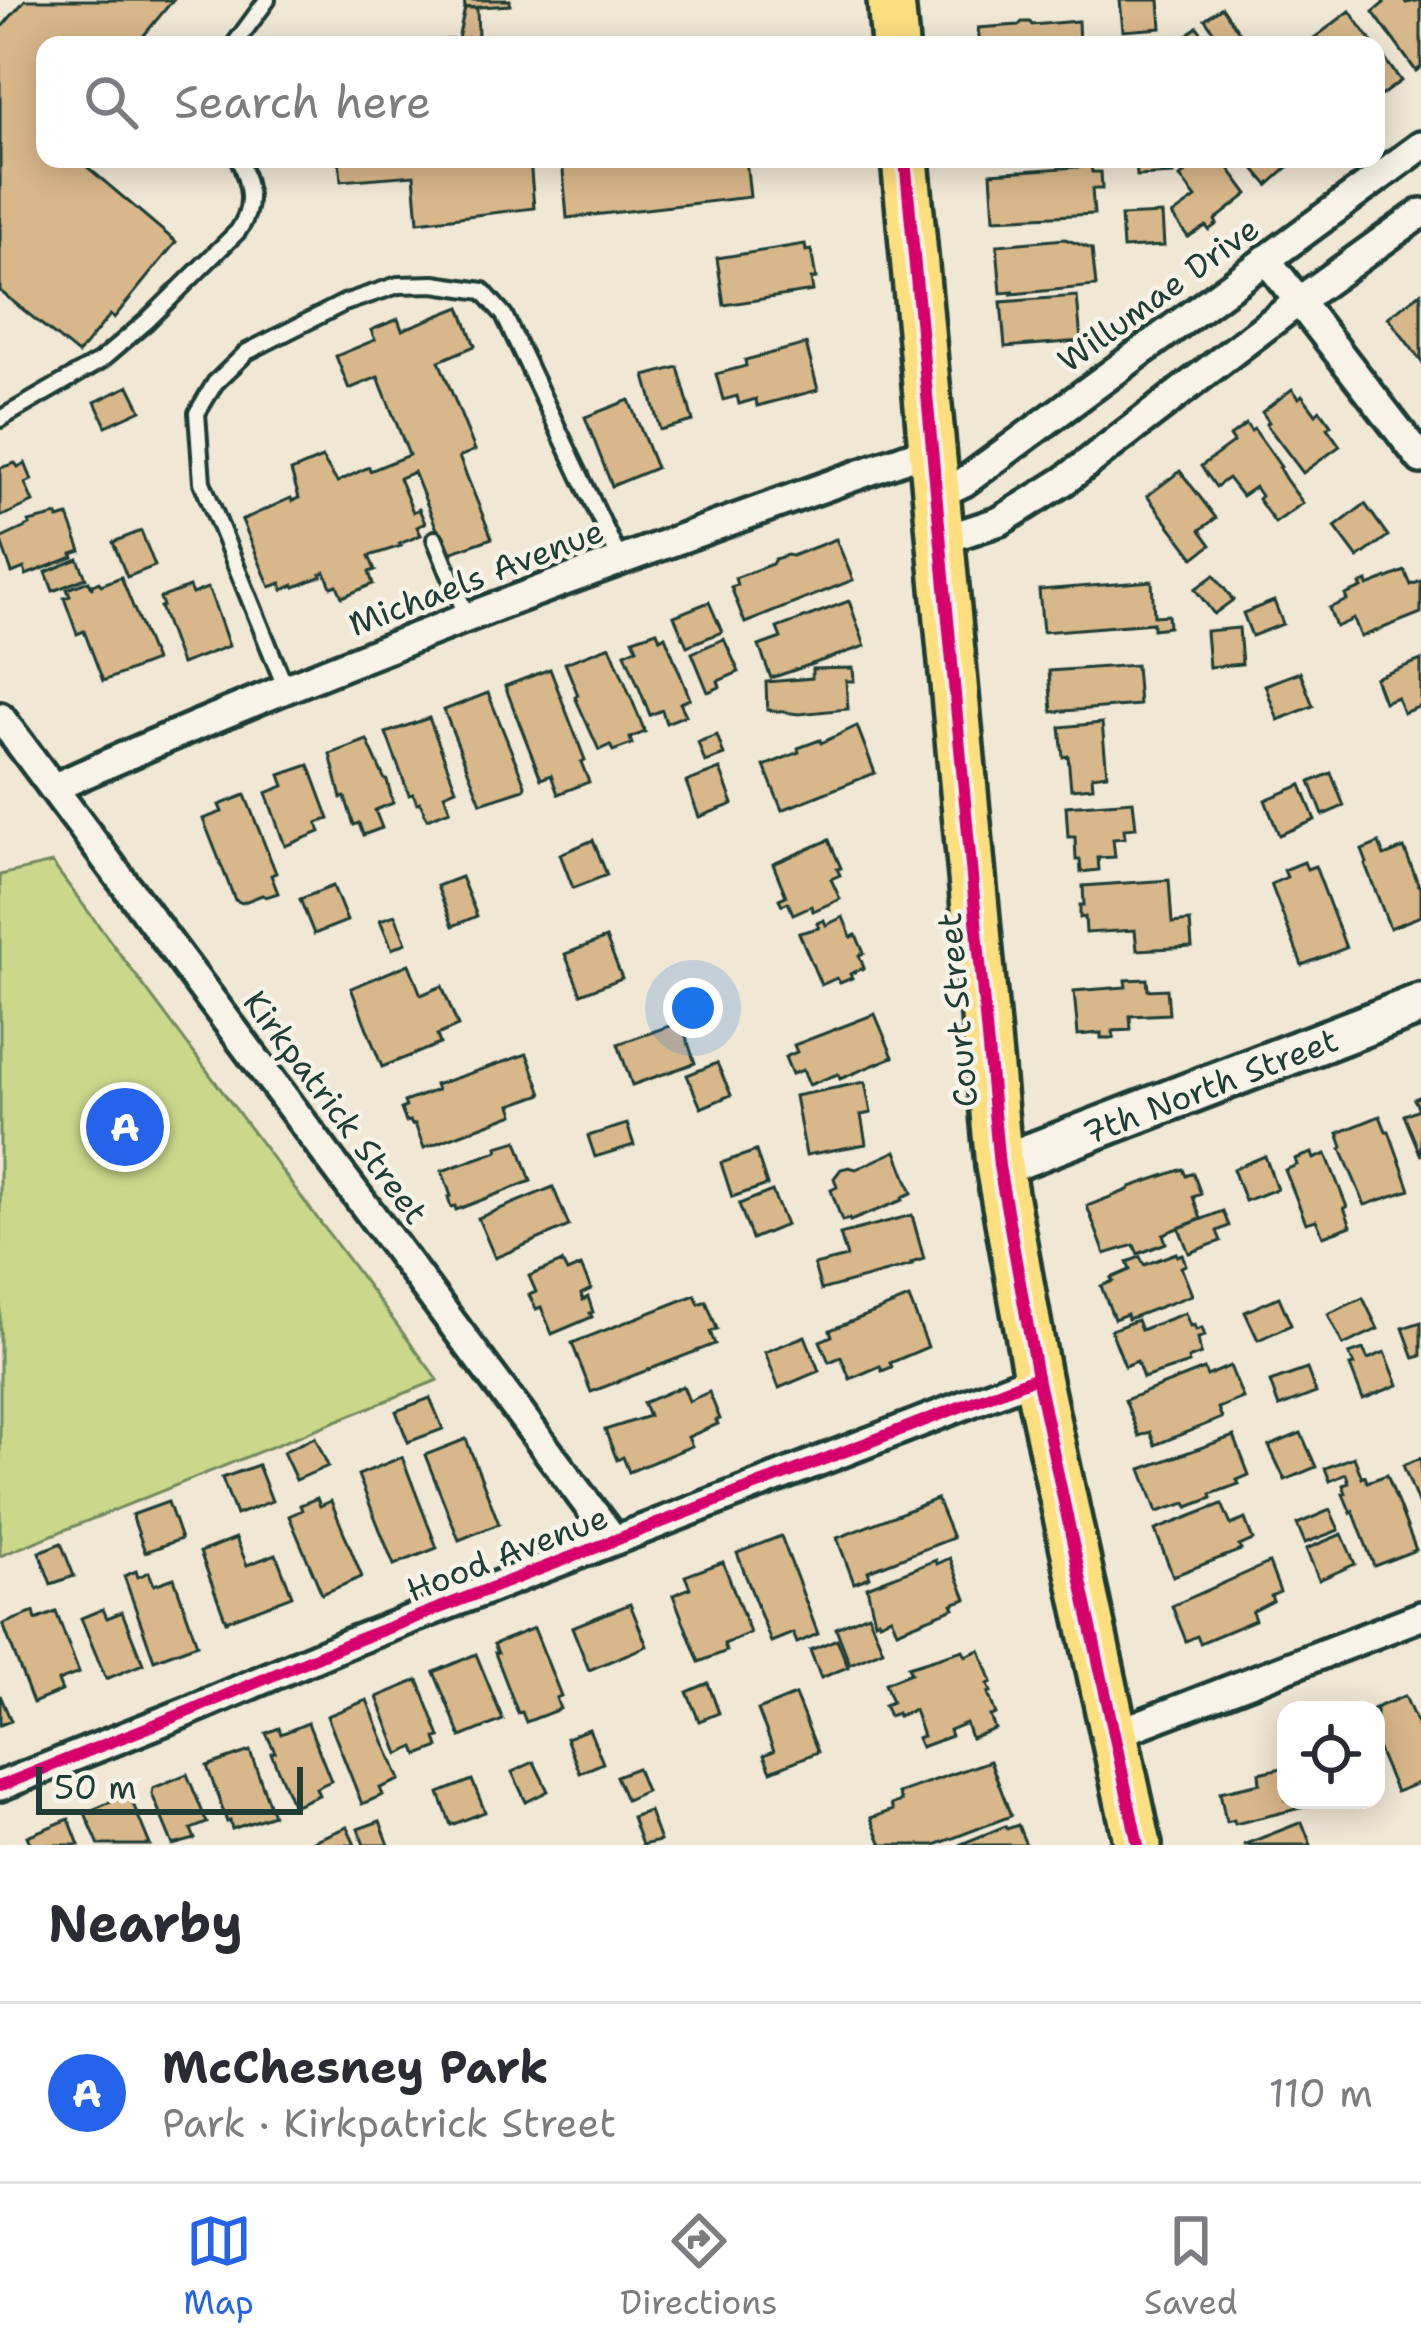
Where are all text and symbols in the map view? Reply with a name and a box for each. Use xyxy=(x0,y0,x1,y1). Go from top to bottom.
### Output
search box xyxy=(36,36,1385,168)
icon: search xyxy=(78,69,144,135)
text: Search here xyxy=(174,72,431,132)
street label: Willumae Drive xyxy=(1049,206,1268,383)
street label: Michaels Avenue xyxy=(342,508,610,647)
street label: Court Street xyxy=(927,911,988,1109)
your location xyxy=(663,978,723,1038)
street label: Kirkpatrick Street xyxy=(233,981,438,1233)
street label: 7th North Street xyxy=(1076,1017,1344,1156)
pin: A xyxy=(86,1082,164,1172)
street label: Hood Avenue xyxy=(400,1494,614,1613)
map controls xyxy=(1277,1701,1385,1809)
button: locate xyxy=(1277,1701,1385,1809)
scale bar xyxy=(36,1761,303,1814)
text: 50 m xyxy=(54,1765,137,1810)
text: Nearby xyxy=(48,1889,243,1957)
text: McChesney Park xyxy=(162,2037,549,2097)
text: A xyxy=(72,2067,102,2119)
text: 110 m xyxy=(1269,2067,1373,2119)
text: Park · Kirkpatrick Street xyxy=(162,2097,616,2149)
tab: Map xyxy=(183,2208,254,2325)
tab: Directions xyxy=(620,2208,778,2325)
tab: Saved xyxy=(1144,2208,1238,2325)

